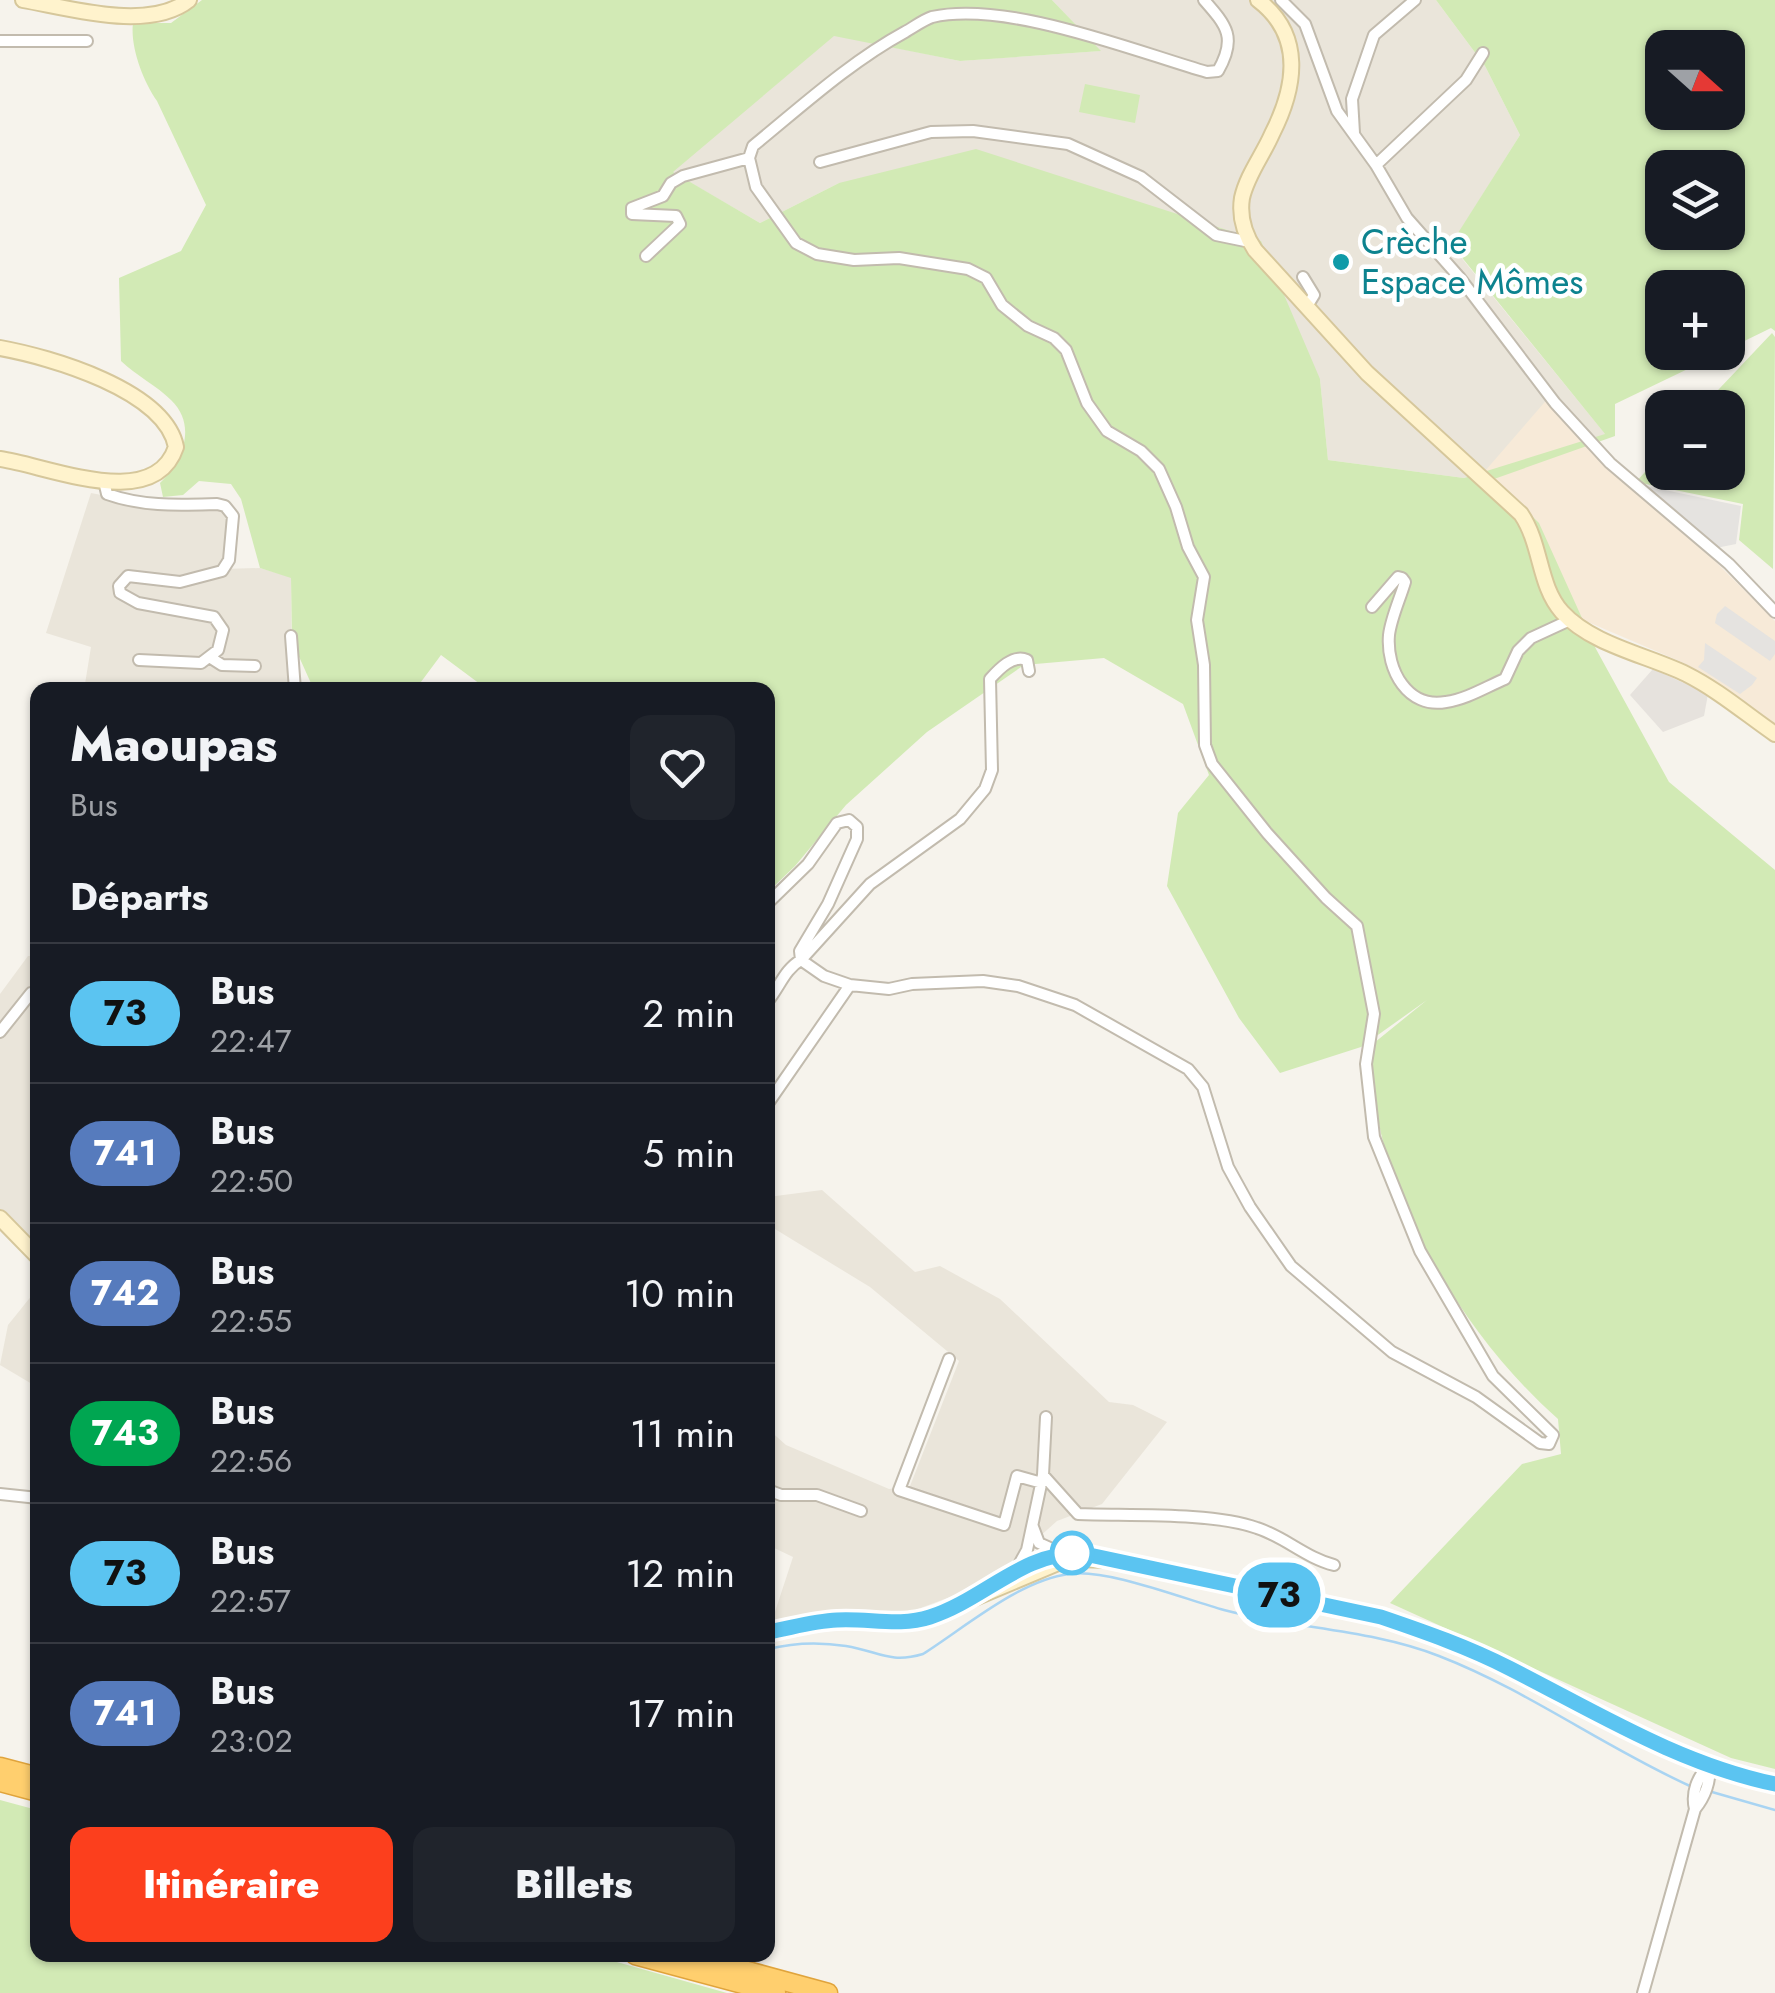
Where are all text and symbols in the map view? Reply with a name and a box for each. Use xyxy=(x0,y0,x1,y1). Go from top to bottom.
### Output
north arrow xyxy=(1645,30,1745,130)
map controls xyxy=(1645,30,1745,490)
button: layers xyxy=(1645,150,1745,250)
place label: Crèche Espace Mômes xyxy=(1361,217,1583,307)
marker: Crèche Espace Mômes xyxy=(1330,251,1352,273)
button: + xyxy=(1645,270,1745,370)
button: − xyxy=(1645,390,1745,490)
text: Maoupas xyxy=(70,710,277,779)
button: heart xyxy=(630,715,735,820)
text: Bus xyxy=(70,782,118,828)
text: Départs xyxy=(70,869,209,924)
text: Bus xyxy=(210,963,274,1018)
text: 2 min xyxy=(643,986,735,1041)
text: 73 xyxy=(104,988,146,1038)
text: 22:47 xyxy=(210,1018,291,1064)
text: Bus xyxy=(210,1103,274,1158)
text: 5 min xyxy=(643,1126,735,1181)
text: 741 xyxy=(93,1128,157,1178)
text: 22:50 xyxy=(210,1158,293,1204)
text: Bus xyxy=(210,1243,274,1298)
text: 10 min xyxy=(624,1266,735,1321)
text: 742 xyxy=(91,1268,159,1318)
text: 22:55 xyxy=(210,1298,292,1344)
text: Bus xyxy=(210,1383,274,1438)
text: 11 min xyxy=(630,1406,735,1461)
text: 743 xyxy=(91,1408,159,1458)
text: 22:56 xyxy=(210,1438,293,1484)
text: Bus xyxy=(210,1523,274,1578)
unlabelled marker xyxy=(1051,1532,1093,1574)
text: 12 min xyxy=(625,1546,735,1601)
text: 73 xyxy=(104,1548,146,1598)
line badge: 73 xyxy=(1234,1562,1324,1628)
text: 73 xyxy=(1258,1570,1300,1620)
text: 22:57 xyxy=(210,1578,291,1624)
text: Bus xyxy=(210,1663,274,1718)
text: 17 min xyxy=(627,1686,735,1741)
text: 741 xyxy=(93,1688,157,1738)
text: 23:02 xyxy=(210,1718,293,1764)
button: Itinéraire xyxy=(70,1827,393,1942)
button: Billets xyxy=(413,1827,735,1942)

